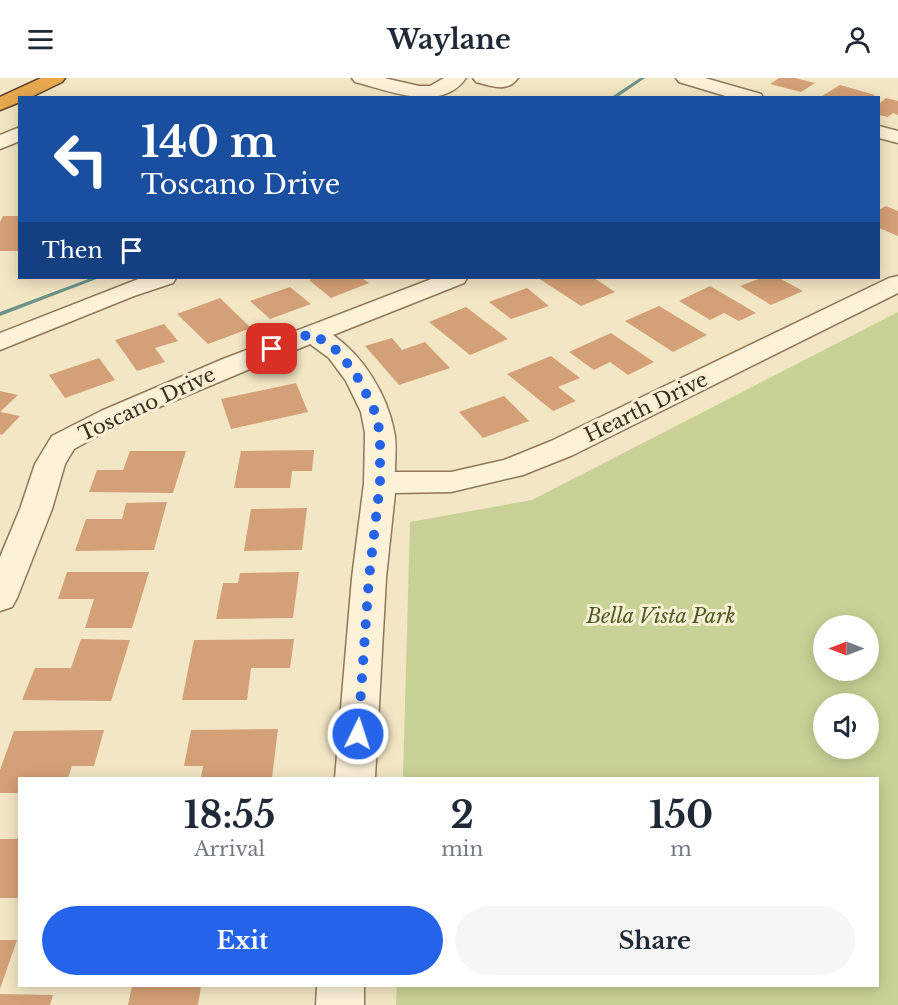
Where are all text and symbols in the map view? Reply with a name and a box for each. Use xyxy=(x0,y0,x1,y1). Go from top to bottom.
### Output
icon: menu xyxy=(24,23,57,56)
text: Waylane xyxy=(387,23,511,56)
icon: person xyxy=(841,23,874,56)
text: 140 m xyxy=(141,116,277,168)
icon: left xyxy=(42,120,120,198)
text: Toscano Drive xyxy=(141,168,340,201)
icon: arrive xyxy=(115,234,148,267)
text: Then xyxy=(42,237,103,264)
pin xyxy=(246,323,297,374)
icon: arrive xyxy=(255,332,288,365)
street label: Toscano Drive xyxy=(75,362,219,446)
street label: Hearth Drive xyxy=(580,367,712,447)
park label: Bella Vista Park xyxy=(585,604,736,628)
north arrow xyxy=(813,615,879,681)
map controls xyxy=(813,615,879,759)
button: sound xyxy=(813,693,879,759)
position arrow xyxy=(326,702,390,766)
text: 18:55 xyxy=(184,793,275,838)
text: 2 xyxy=(450,793,474,838)
text: 150 xyxy=(649,793,713,838)
text: Arrival xyxy=(194,837,265,861)
text: min xyxy=(441,837,483,861)
text: m xyxy=(670,837,692,861)
button: Exit xyxy=(42,906,443,975)
button: Share xyxy=(455,906,855,975)

